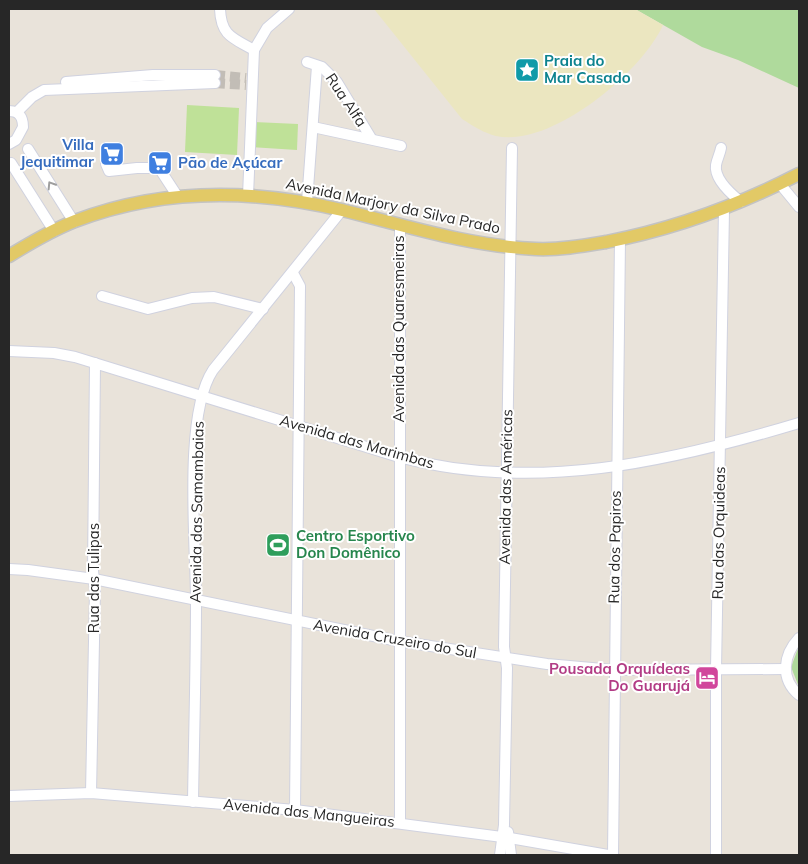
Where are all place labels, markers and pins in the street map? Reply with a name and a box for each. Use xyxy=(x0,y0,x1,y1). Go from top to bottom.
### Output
place label: Praia do Mar Casado xyxy=(544,51,631,87)
place icon: Praia do Mar Casado xyxy=(514,57,540,83)
place label: Villa Jequitimar xyxy=(20,135,94,171)
supermarket icon: Villa Jequitimar xyxy=(99,141,125,167)
supermarket icon: Pão de Açúcar xyxy=(147,150,173,176)
place label: Pão de Açúcar xyxy=(178,153,282,172)
place label: Centro Esportivo Don Domênico xyxy=(296,526,415,562)
sports icon: Centro Esportivo Don Domênico xyxy=(265,532,291,558)
place label: Pousada Orquídeas Do Guarujá xyxy=(549,659,690,695)
hotel icon: Pousada Orquídeas Do Guarujá xyxy=(694,665,720,691)

